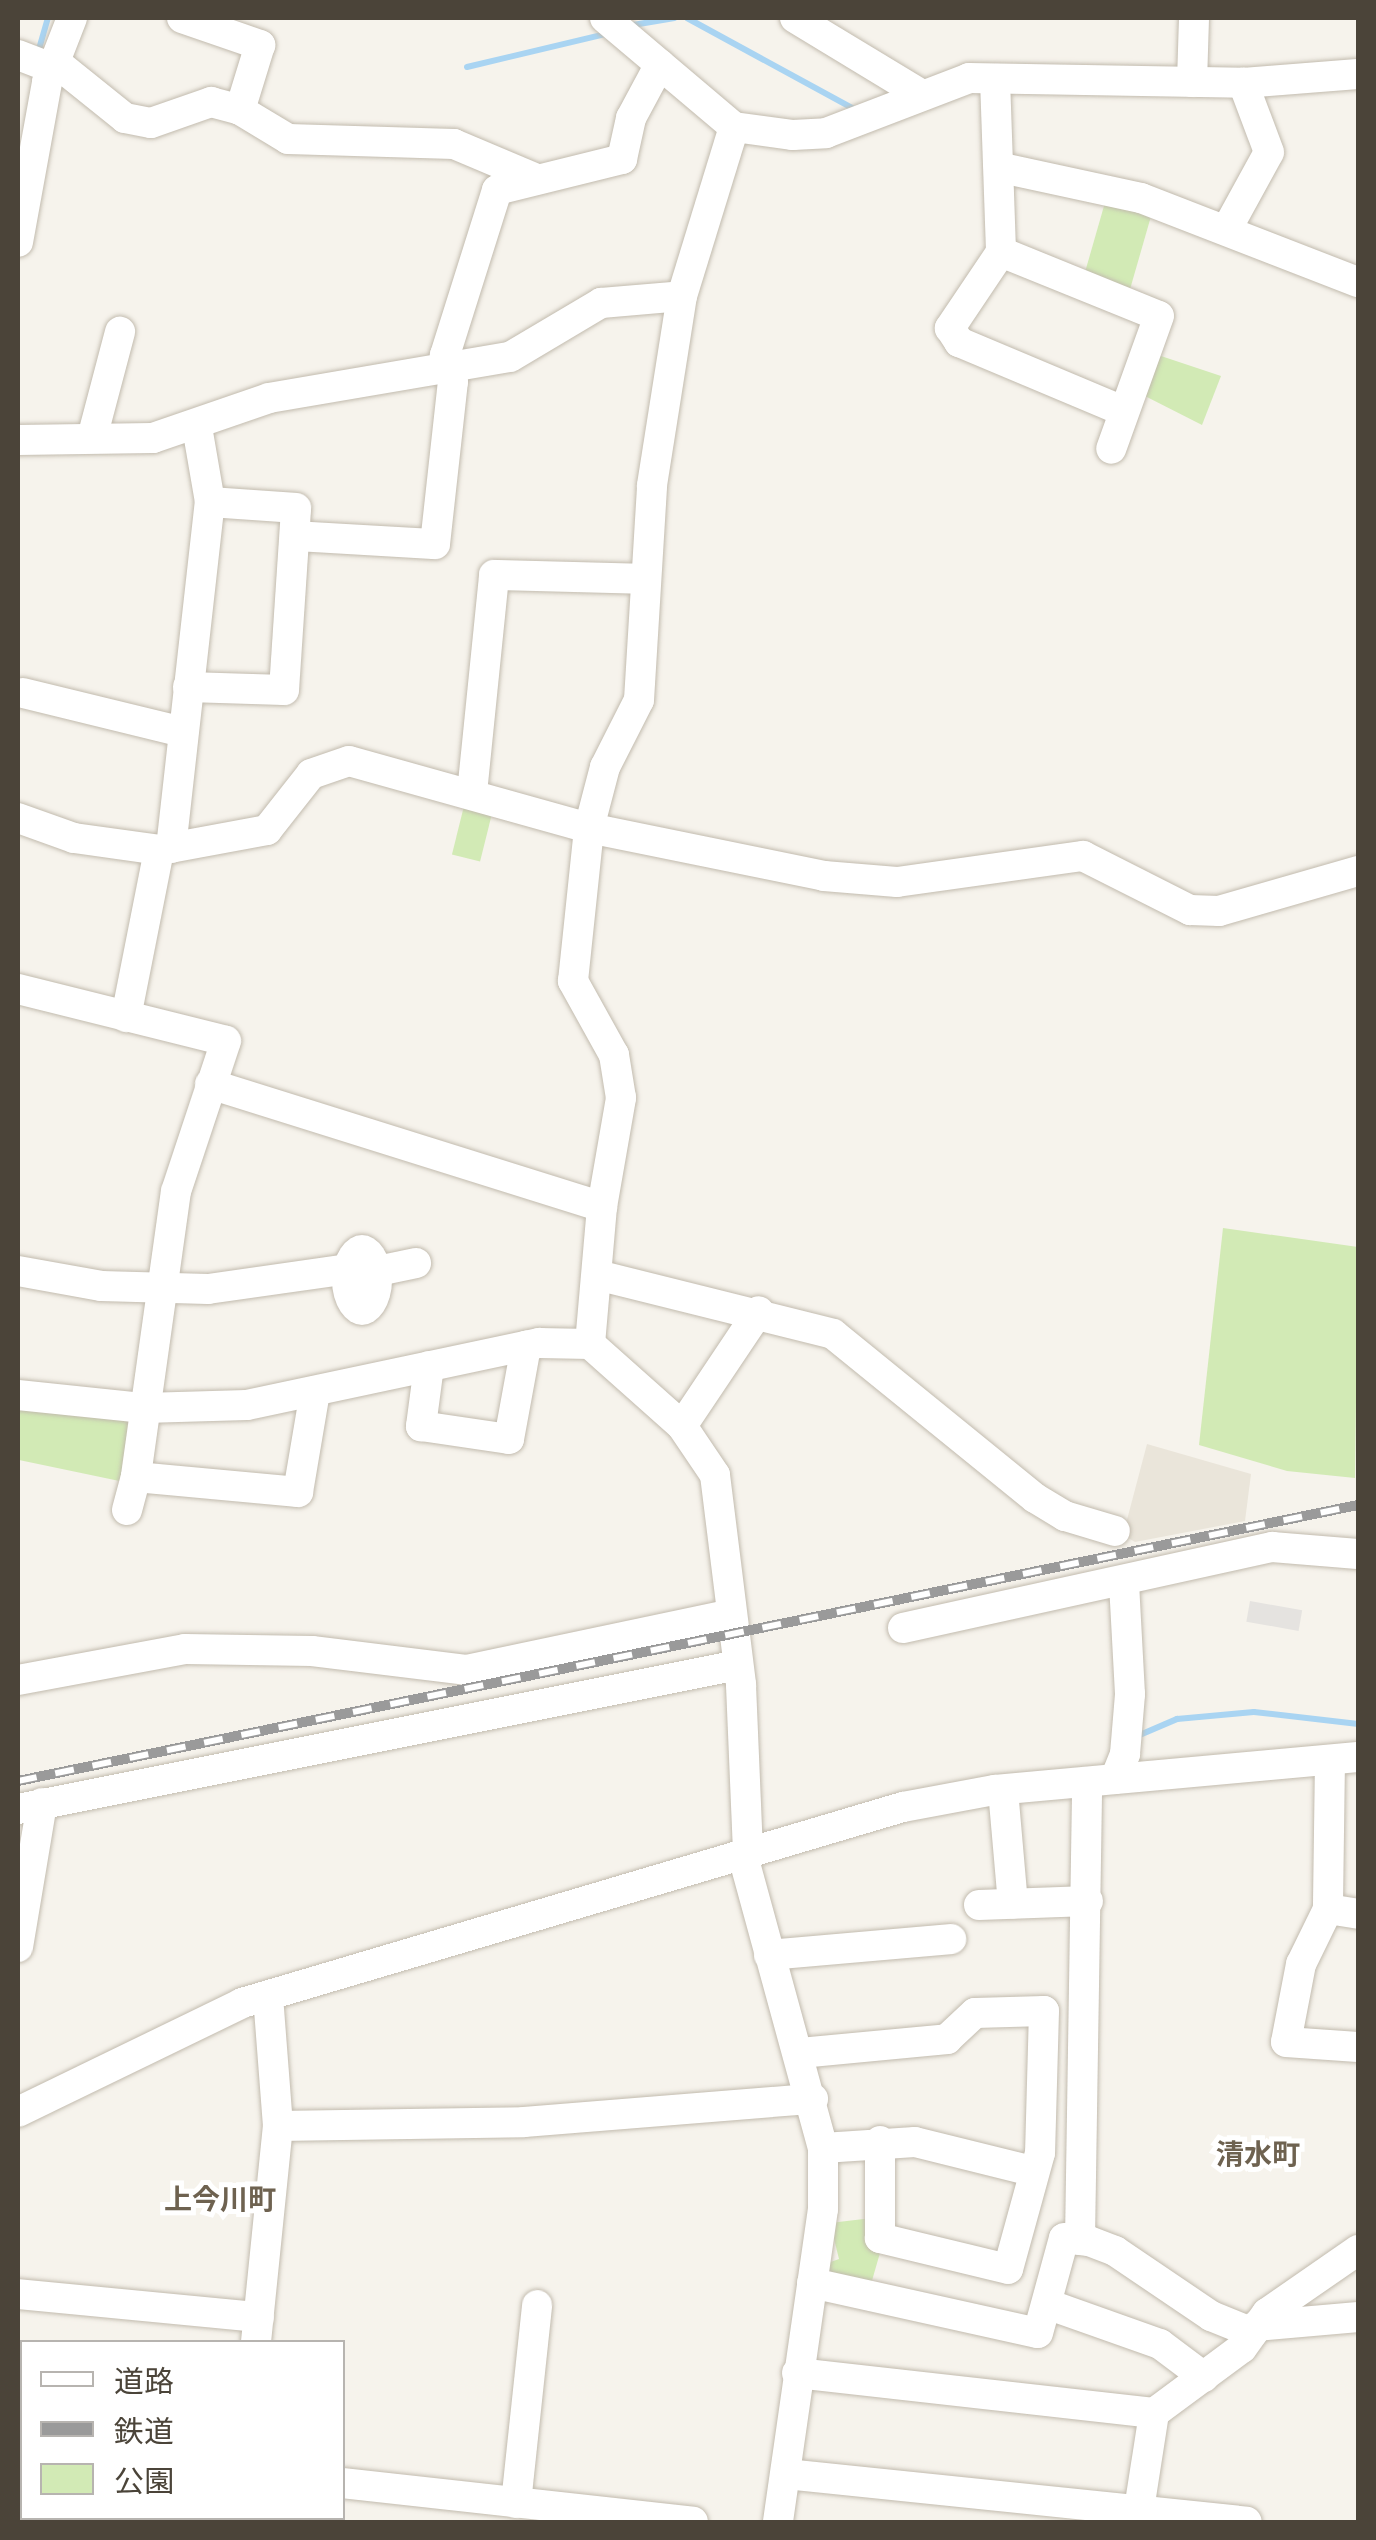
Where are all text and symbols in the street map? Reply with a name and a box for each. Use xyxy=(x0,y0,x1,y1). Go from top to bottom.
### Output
district label: 清水町 xyxy=(1216,2137,1300,2171)
district label: 上今川町 xyxy=(164,2182,276,2216)
legend xyxy=(20,2340,345,2520)
text: 道路 xyxy=(114,2361,174,2400)
text: 鉄道 xyxy=(114,2411,174,2450)
text: 公園 xyxy=(114,2461,174,2500)

